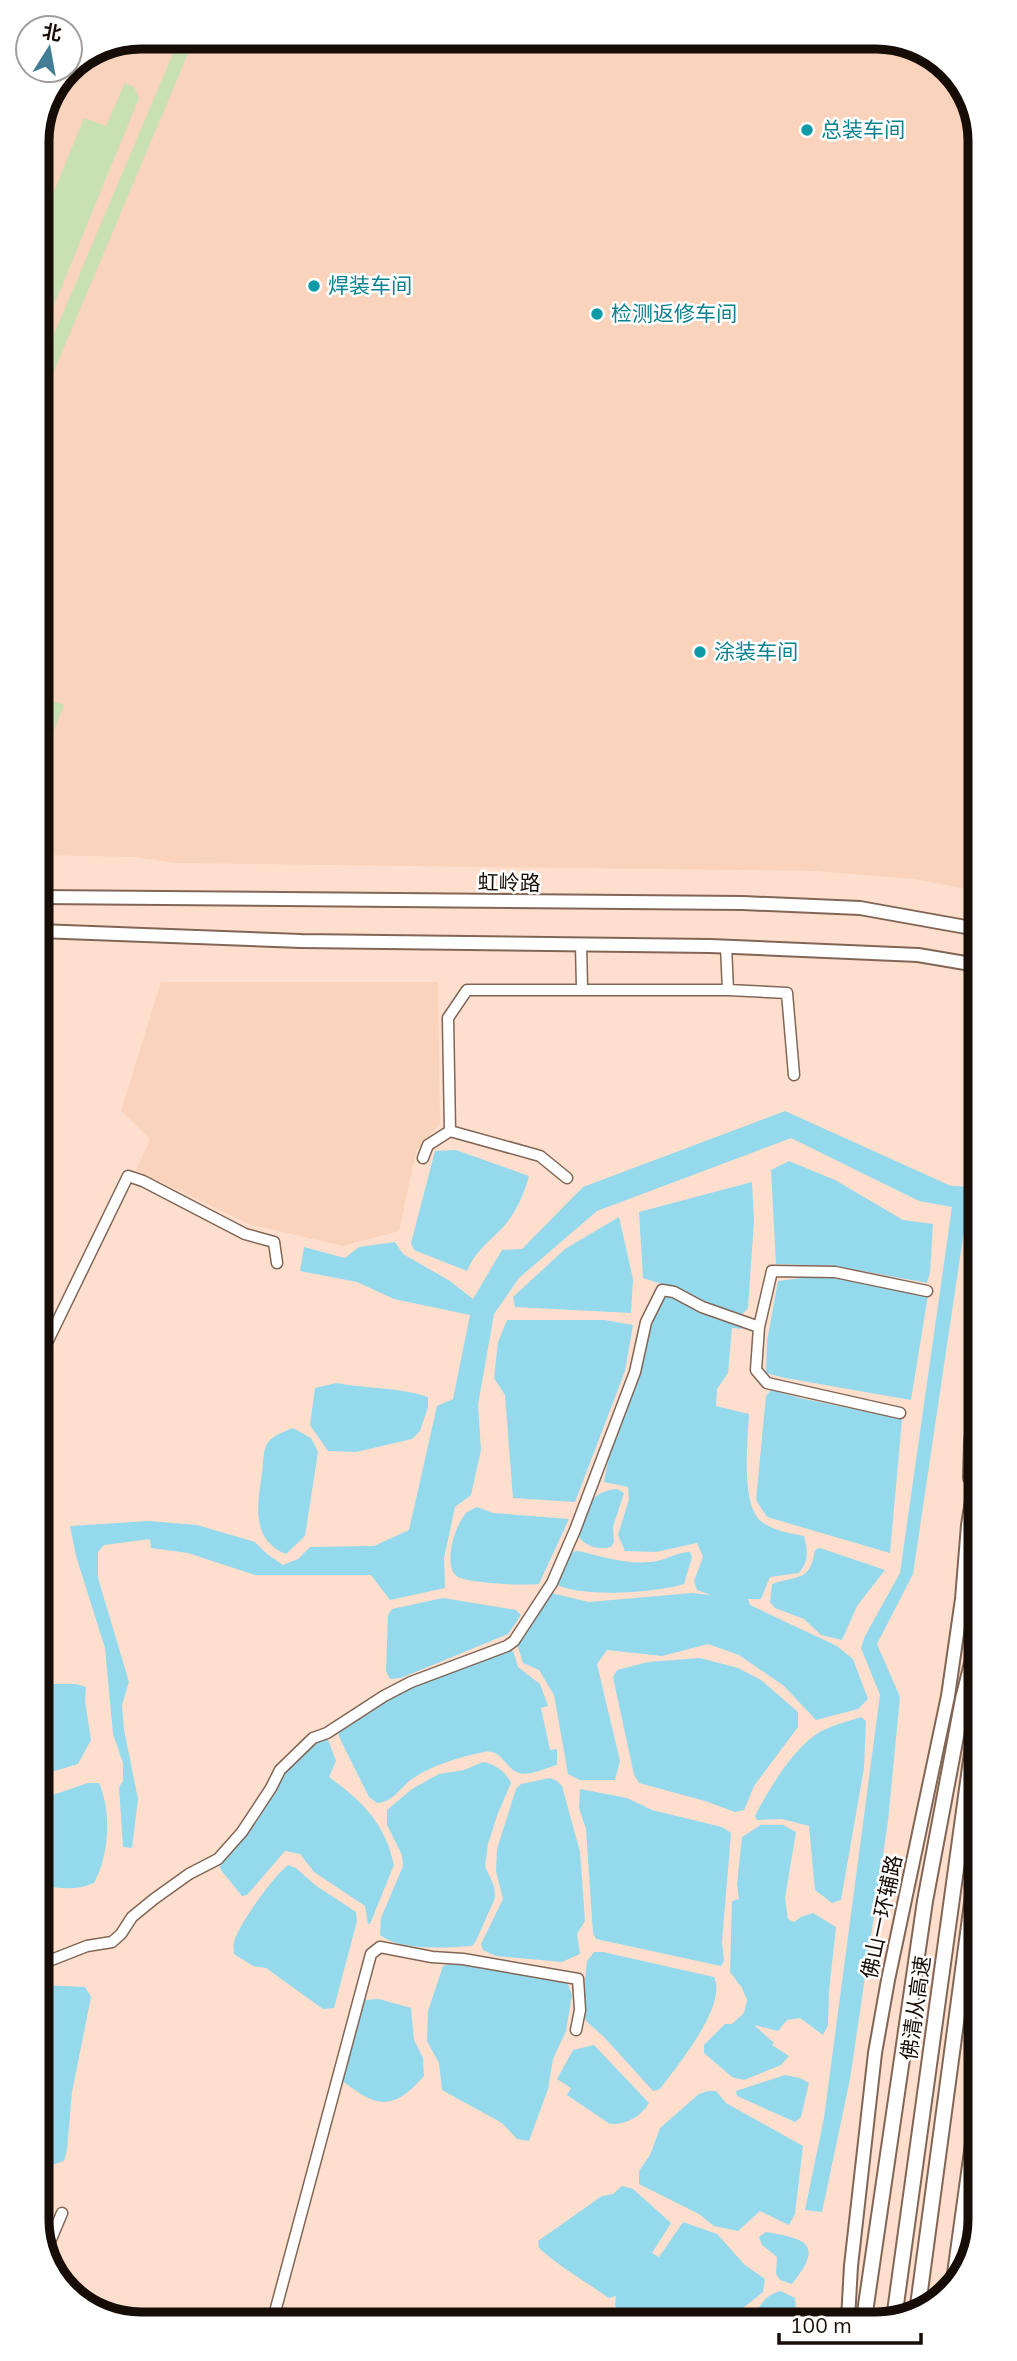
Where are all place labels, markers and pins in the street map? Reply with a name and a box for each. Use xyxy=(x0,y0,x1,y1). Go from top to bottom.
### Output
place label: 总装车间 xyxy=(821,116,905,142)
marker: 总装车间 xyxy=(799,122,815,138)
place label: 焊装车间 xyxy=(328,272,412,298)
marker: 焊装车间 xyxy=(306,278,322,294)
place label: 检测返修车间 xyxy=(611,300,737,326)
marker: 检测返修车间 xyxy=(589,306,605,322)
place label: 涂装车间 xyxy=(714,638,798,664)
marker: 涂装车间 xyxy=(692,644,708,660)

